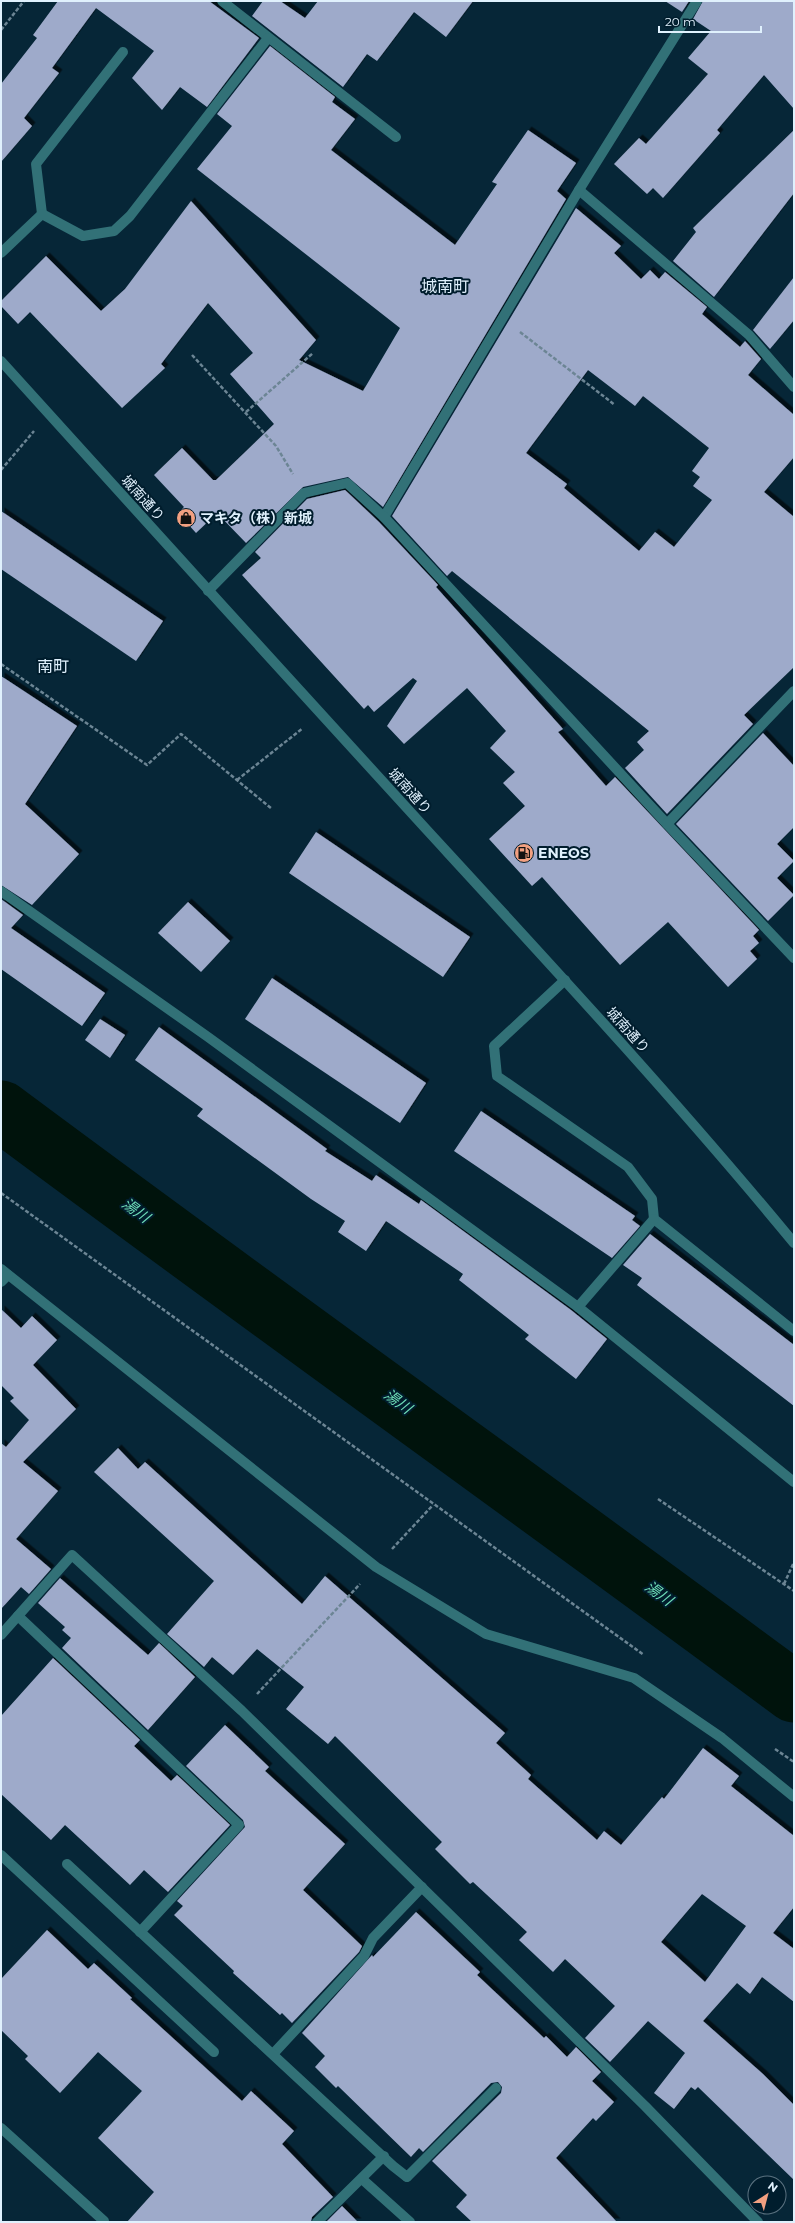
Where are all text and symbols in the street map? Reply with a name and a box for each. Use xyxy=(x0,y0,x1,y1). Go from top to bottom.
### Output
scale bar xyxy=(659,8,761,34)
text: 20 m xyxy=(665,14,696,29)
district label: 城南町 xyxy=(421,277,469,296)
street label: 城南通り xyxy=(118,471,168,525)
shop icon: マキタ（株）新城 xyxy=(175,507,197,529)
place label: マキタ（株）新城 xyxy=(200,509,312,527)
district label: 南町 xyxy=(37,657,69,676)
street label: 城南通り xyxy=(385,764,435,818)
fuel station icon: ENEOS xyxy=(513,842,535,864)
place label: ENEOS xyxy=(538,844,589,862)
street label: 城南通り xyxy=(603,1003,653,1057)
water label: 湯川 xyxy=(118,1193,155,1228)
water label: 湯川 xyxy=(380,1384,417,1419)
water label: 湯川 xyxy=(641,1576,678,1611)
north arrow xyxy=(747,2175,787,2215)
text: N xyxy=(765,2179,781,2195)

